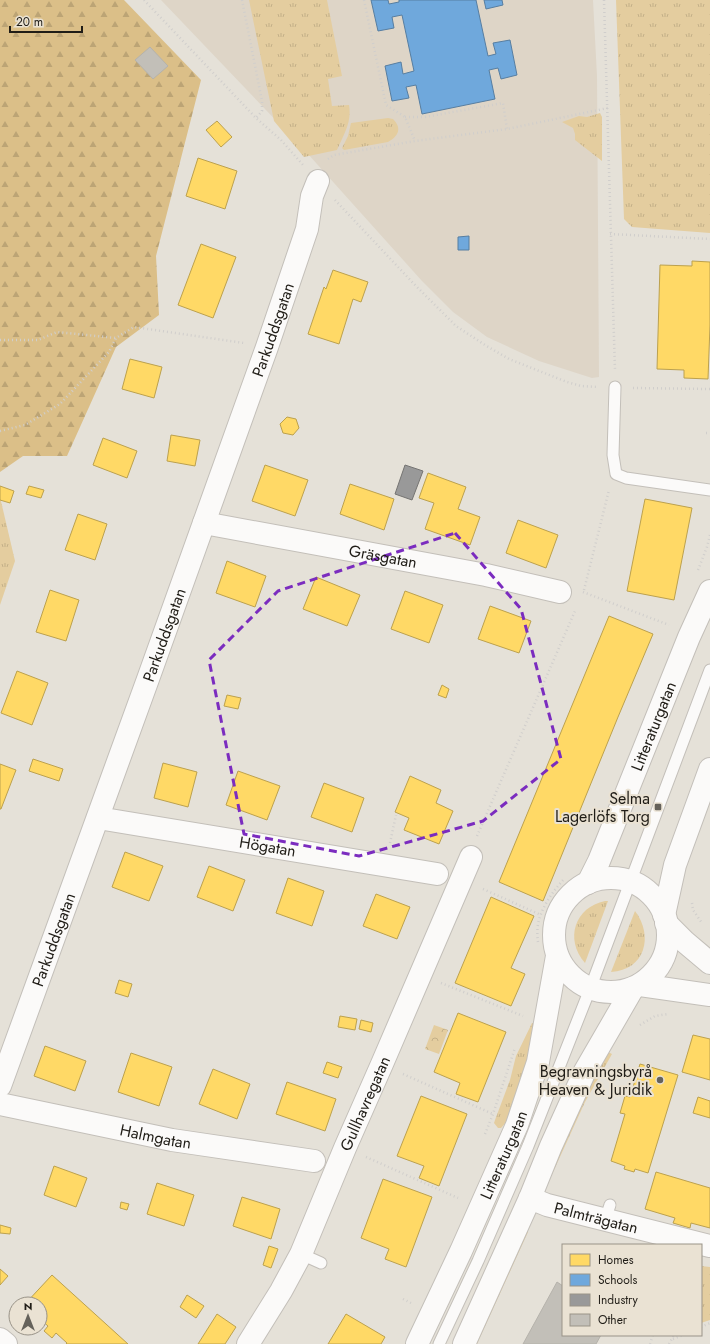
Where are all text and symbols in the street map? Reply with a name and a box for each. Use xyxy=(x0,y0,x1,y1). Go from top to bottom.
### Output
scale bar xyxy=(10,8,82,34)
text: 20 m xyxy=(16,13,43,31)
street label: Parkuddsgatan xyxy=(246,279,300,380)
street label: Gräsgatan xyxy=(347,538,419,574)
street label: Parkuddsgatan xyxy=(136,585,191,685)
street label: Litteraturgatan xyxy=(625,678,682,774)
place label: Selma Lagerlöfs Torg xyxy=(555,787,650,828)
marker: Selma Lagerlöfs Torg xyxy=(653,802,663,812)
street label: Högatan xyxy=(238,830,298,862)
street label: Parkuddsgatan xyxy=(26,889,81,990)
street label: Gullhavregatan xyxy=(334,1052,396,1154)
place label: Begravningsbyrå Heaven & Juridik xyxy=(539,1060,653,1101)
marker: Begravningsbyrå Heaven & Juridik xyxy=(655,1075,665,1085)
street label: Litteraturgatan xyxy=(474,1107,533,1203)
street label: Halmgatan xyxy=(118,1118,193,1154)
street label: Palmträgatan xyxy=(552,1196,641,1239)
legend xyxy=(562,1244,702,1336)
text: Homes xyxy=(598,1251,634,1269)
text: Schools xyxy=(598,1271,637,1289)
text: Industry xyxy=(598,1291,639,1309)
north arrow xyxy=(8,1296,48,1336)
text: N xyxy=(24,1298,32,1314)
text: Other xyxy=(598,1311,628,1329)

